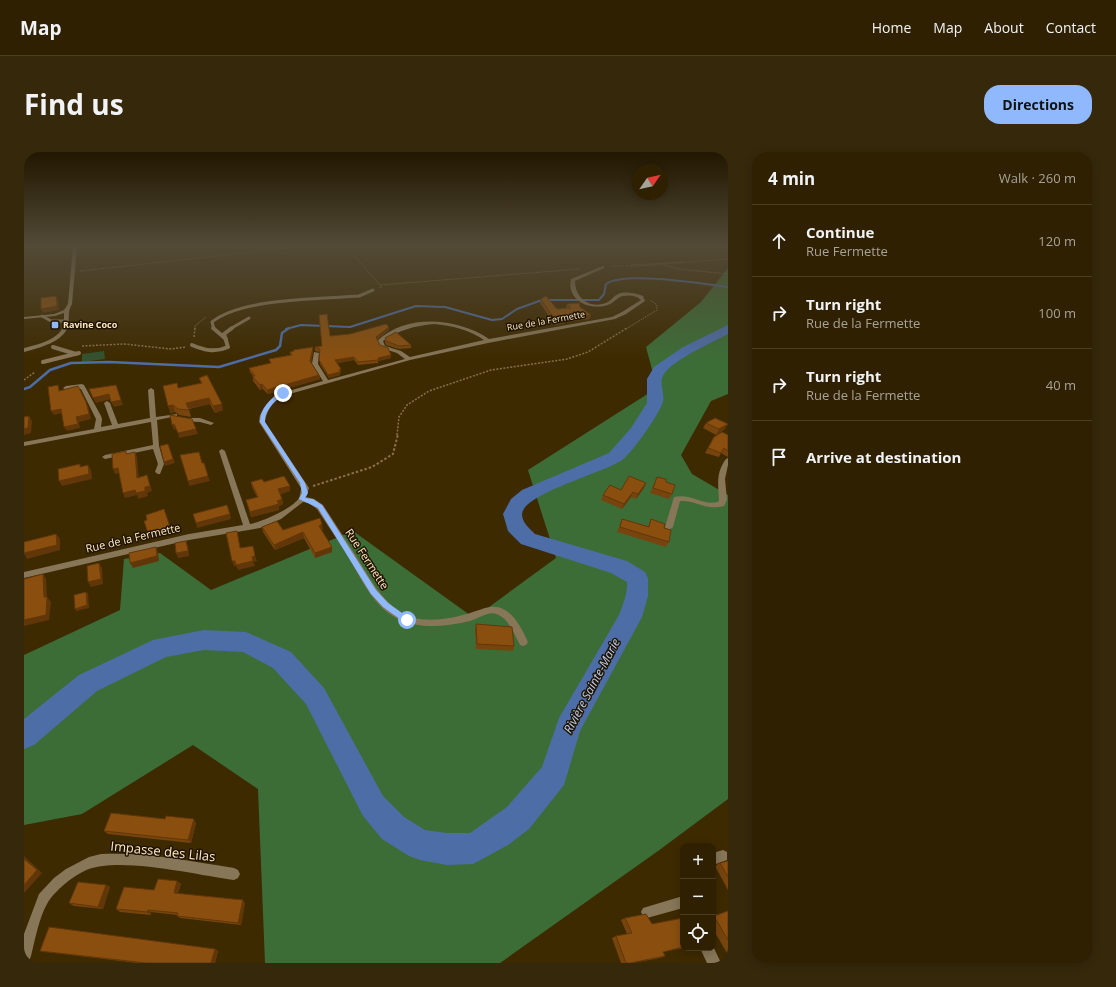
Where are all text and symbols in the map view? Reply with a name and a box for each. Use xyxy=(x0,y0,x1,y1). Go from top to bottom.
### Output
text: Map xyxy=(20,15,61,41)
text: Home xyxy=(872,18,911,37)
text: Map xyxy=(933,18,962,37)
text: About xyxy=(984,18,1024,37)
text: Contact xyxy=(1046,18,1096,37)
text: Find us xyxy=(24,85,124,123)
button: Directions xyxy=(984,85,1092,124)
north arrow xyxy=(632,164,668,200)
text: 4 min xyxy=(768,167,815,190)
text: Walk · 260 m xyxy=(999,169,1076,187)
text: Continue xyxy=(806,222,874,242)
icon: ahead xyxy=(768,230,790,252)
text: 120 m xyxy=(1038,232,1076,250)
text: Rue Fermette xyxy=(806,242,888,260)
text: Turn right xyxy=(806,294,881,314)
icon: right xyxy=(768,302,790,324)
text: 100 m xyxy=(1038,304,1076,322)
street label: Rue de la Fermette xyxy=(506,307,586,334)
text: Rue de la Fermette xyxy=(806,314,920,332)
place label: Ravine Coco xyxy=(63,318,118,331)
marker: Ravine Coco xyxy=(50,320,60,330)
text: Turn right xyxy=(806,366,881,386)
icon: right xyxy=(768,374,790,396)
text: 40 m xyxy=(1046,376,1076,394)
route end xyxy=(274,384,292,402)
text: Rue de la Fermette xyxy=(806,386,920,404)
icon: arrive xyxy=(768,446,790,468)
text: Arrive at destination xyxy=(806,447,961,467)
street label: Rue de la Fermette xyxy=(84,519,182,556)
street label: Rue Fermette xyxy=(342,526,393,592)
route start xyxy=(398,611,416,629)
water label: Rivière Sainte-Marie xyxy=(559,635,624,736)
street label: Impasse des Lilas xyxy=(110,837,216,865)
map controls xyxy=(680,843,716,951)
button: + xyxy=(680,843,716,879)
button: − xyxy=(680,879,716,915)
button: locate xyxy=(680,915,716,951)

